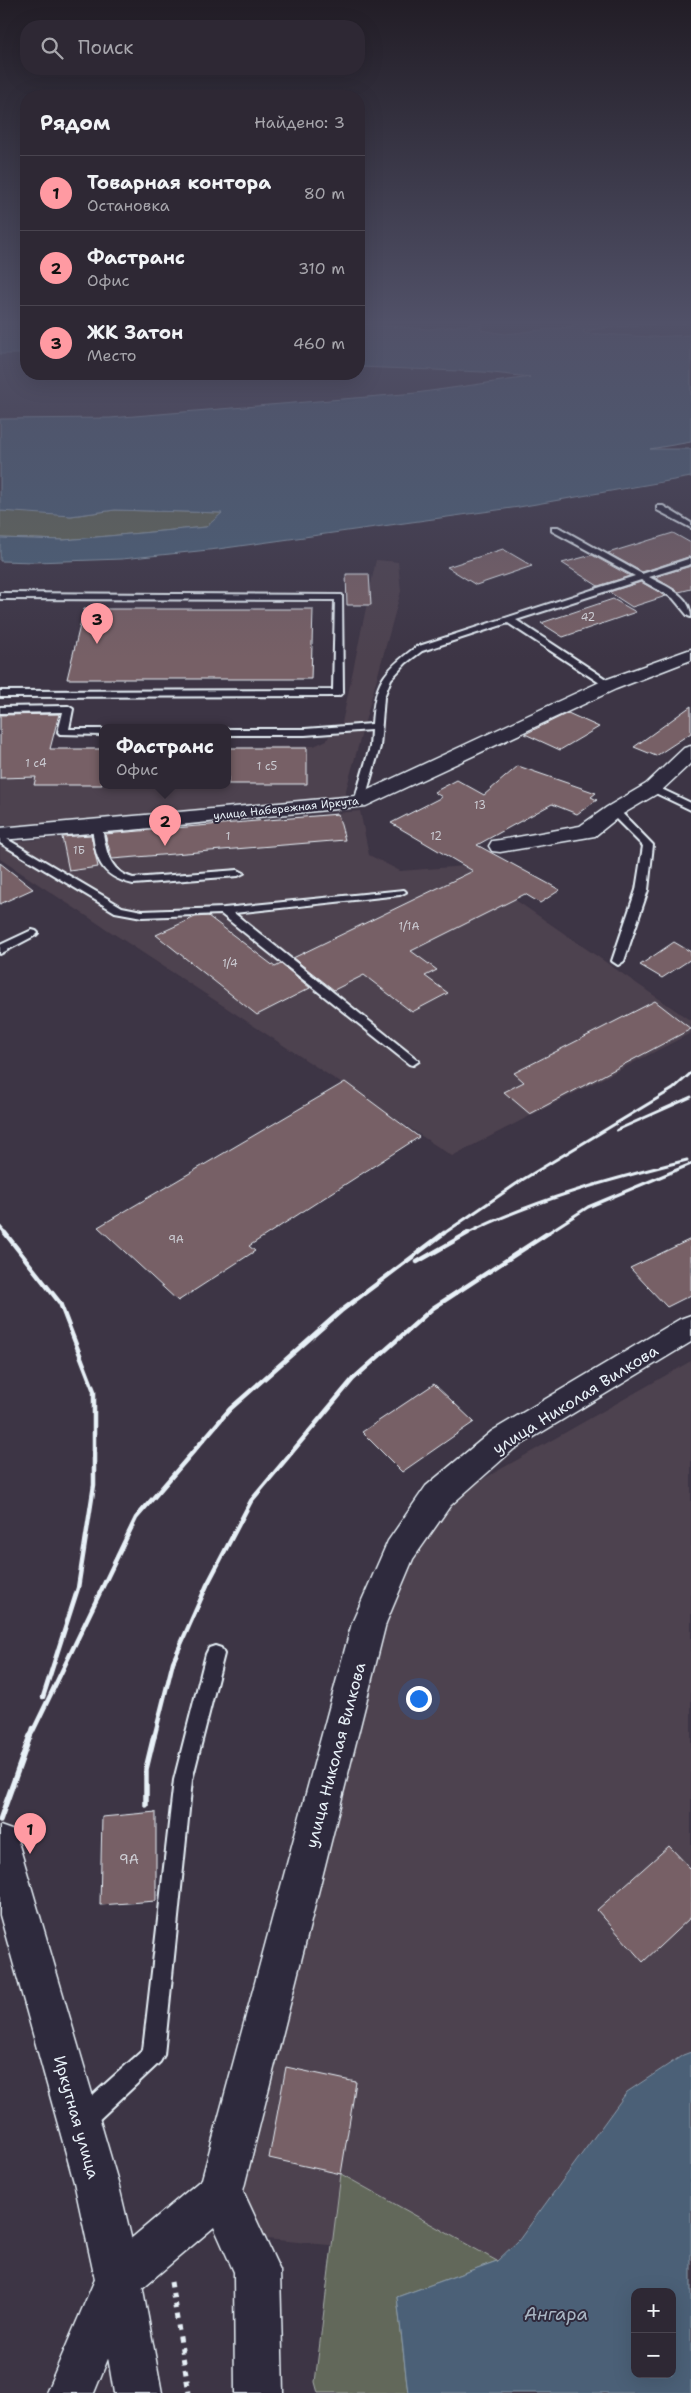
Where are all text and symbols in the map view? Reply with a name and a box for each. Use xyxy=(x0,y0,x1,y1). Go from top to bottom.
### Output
search box xyxy=(20,20,365,75)
icon: search xyxy=(38,34,66,62)
text: Поиск xyxy=(78,35,133,60)
text: Рядом xyxy=(40,109,110,137)
text: Найдено: 3 xyxy=(254,112,345,133)
text: Товарная контора xyxy=(87,170,271,195)
text: 1 xyxy=(52,183,60,204)
text: 80 m xyxy=(304,183,345,204)
text: Остановка xyxy=(87,195,170,216)
text: Фастранс xyxy=(87,245,185,270)
text: 2 xyxy=(50,258,62,279)
text: 310 m xyxy=(298,258,345,279)
text: Офис xyxy=(87,270,129,291)
text: ЖК Затон xyxy=(87,320,183,345)
text: 3 xyxy=(50,333,62,354)
text: 460 m xyxy=(293,333,345,354)
text: Место xyxy=(87,345,137,366)
pin: 3 xyxy=(81,603,113,644)
house number: 42 xyxy=(581,610,595,625)
popup xyxy=(99,724,231,789)
text: Фастранс xyxy=(116,734,214,759)
house number: 1 с4 xyxy=(25,756,47,771)
text: Офис xyxy=(116,759,158,780)
house number: 1 с5 xyxy=(257,759,278,774)
street label: улица Набережная Иркута xyxy=(213,793,360,824)
house number: 13 xyxy=(474,798,486,813)
pin: 2 xyxy=(149,805,181,846)
house number: 1 xyxy=(226,829,230,844)
house number: 12 xyxy=(430,829,442,844)
house number: 1Б xyxy=(73,843,85,858)
house number: 1/1А xyxy=(399,919,419,934)
house number: 1/4 xyxy=(222,956,238,971)
house number: 9А xyxy=(168,1232,184,1247)
street label: улица Николая Вилкова xyxy=(489,1340,662,1459)
street label: улица Николая Вилкова xyxy=(301,1660,370,1850)
your location xyxy=(406,1686,432,1712)
pin: 1 xyxy=(14,1813,46,1854)
house number: 9А xyxy=(119,1850,139,1868)
street label: Иркутная улица xyxy=(49,2053,104,2181)
map controls xyxy=(631,2288,676,2378)
button: + xyxy=(631,2288,676,2333)
water label: Ангара xyxy=(524,2302,588,2326)
button: − xyxy=(631,2333,676,2378)

